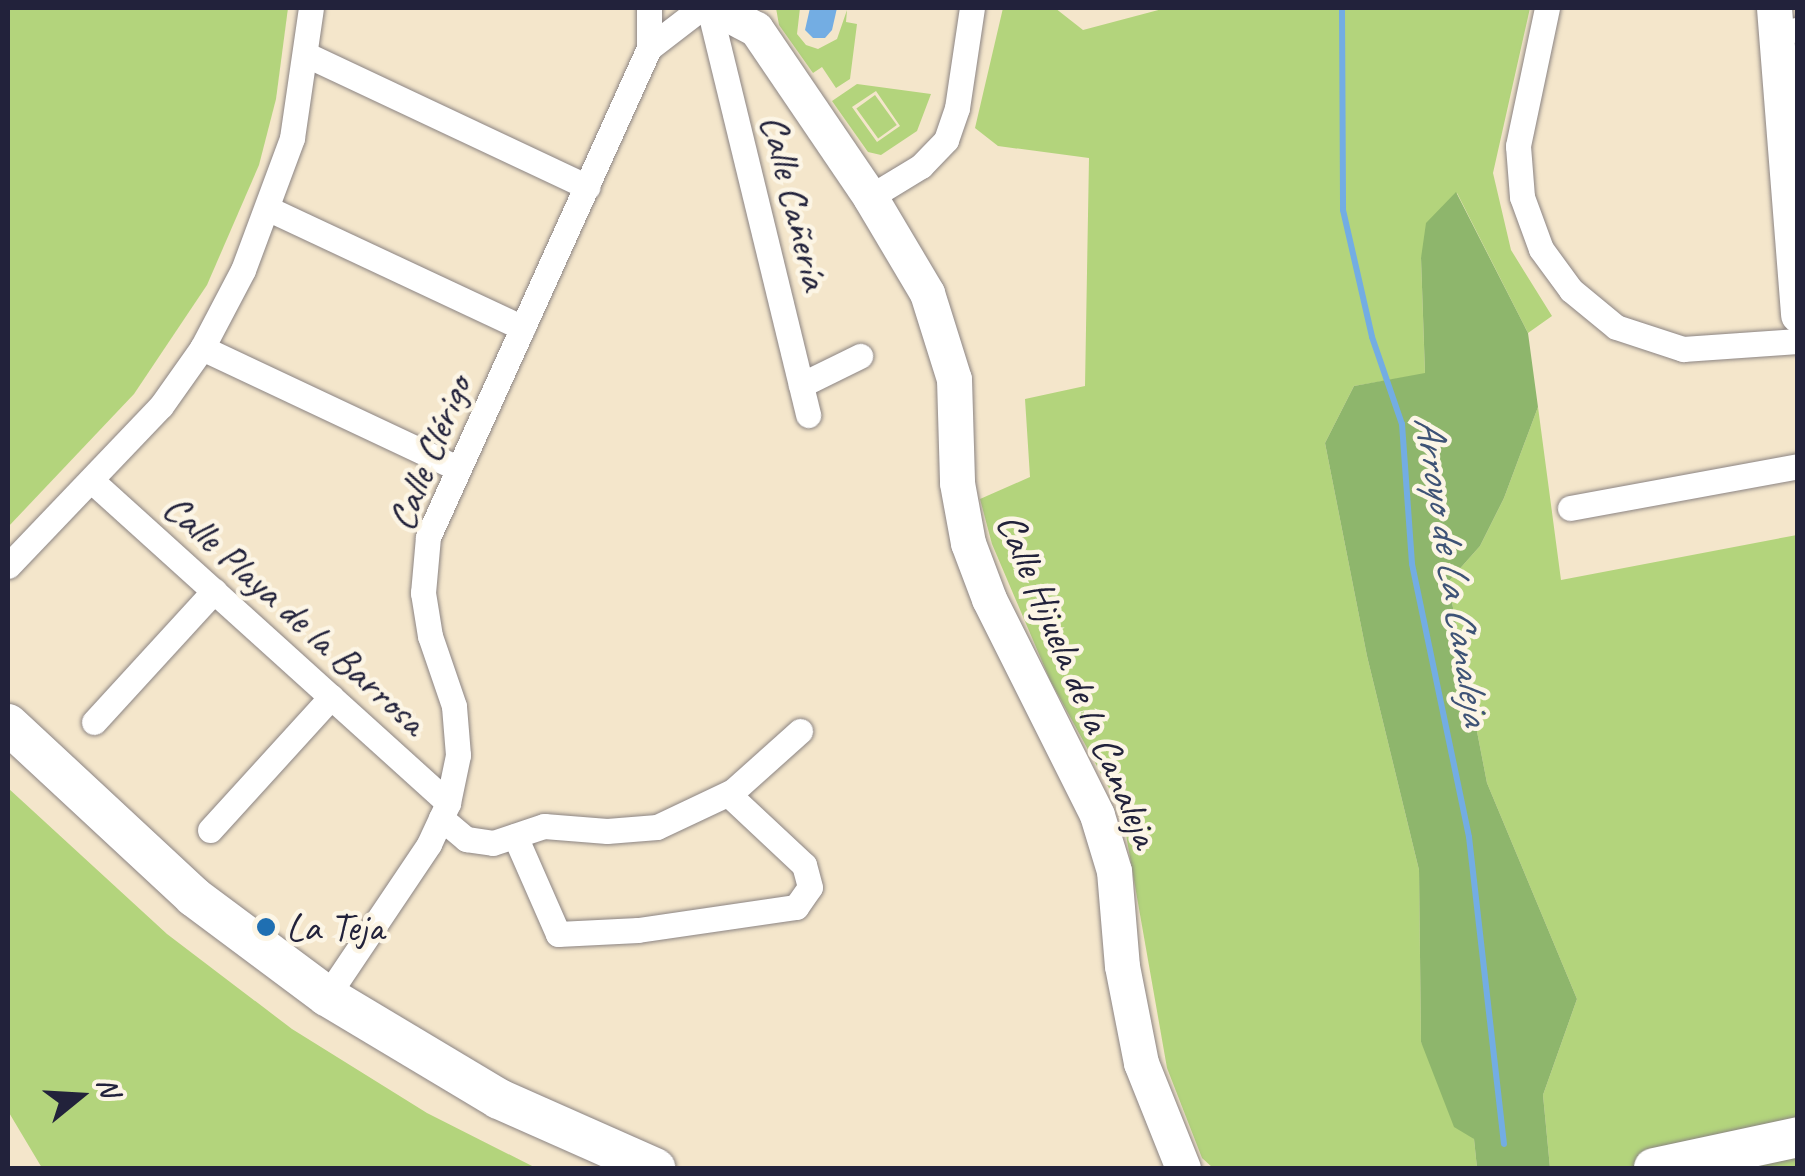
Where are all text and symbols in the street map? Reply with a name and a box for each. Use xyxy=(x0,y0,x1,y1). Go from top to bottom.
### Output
street label: Calle Cañería xyxy=(750,109,840,295)
street label: Calle Clérigo xyxy=(376,369,482,537)
water label: Arroyo de La Canaleja xyxy=(1403,411,1501,729)
street label: Calle Playa de la Barrosa xyxy=(153,483,437,745)
street label: Calle Hijuela de la Canaleja xyxy=(985,504,1171,856)
place label: La Teja xyxy=(286,903,382,951)
marker: La Teja xyxy=(255,916,277,938)
north arrow xyxy=(30,1046,130,1146)
text: N xyxy=(90,1073,128,1100)

